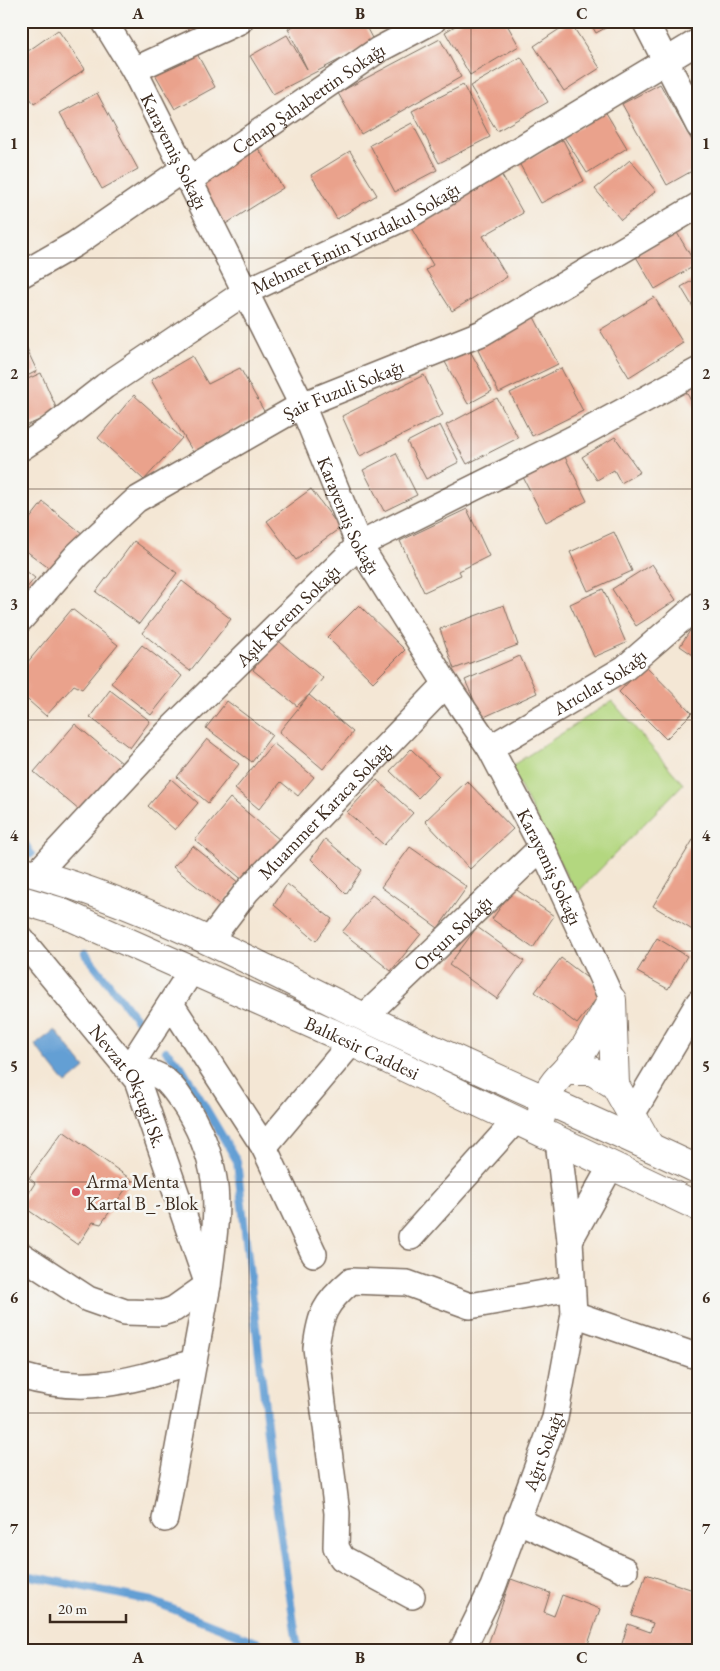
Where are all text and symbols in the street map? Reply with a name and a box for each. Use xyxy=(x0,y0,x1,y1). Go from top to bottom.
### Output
text: A xyxy=(131,3,144,24)
text: B xyxy=(355,3,365,24)
text: C xyxy=(576,3,588,24)
street label: Cenap Şahabettin Sokağı xyxy=(227,37,389,160)
street label: Karayemiş Sokağı xyxy=(135,89,214,214)
text: 1 xyxy=(10,133,18,154)
text: 1 xyxy=(702,133,710,154)
street label: Mehmet Emin Yurdakul Sokağı xyxy=(247,176,465,300)
street label: Şair Fuzuli Sokağı xyxy=(278,353,408,426)
text: 2 xyxy=(10,363,19,384)
text: 2 xyxy=(702,363,711,384)
street label: Karayemiş Sokağı xyxy=(311,453,386,579)
street label: Aşık Kerem Sokağı xyxy=(229,558,346,673)
text: 3 xyxy=(10,594,18,615)
text: 3 xyxy=(702,594,710,615)
street label: Arıcılar Sokağı xyxy=(548,643,652,721)
street label: Muammer Karaca Sokağı xyxy=(253,736,398,885)
street label: Karayemiş Sokağı xyxy=(511,804,588,929)
text: 4 xyxy=(10,825,19,846)
text: 4 xyxy=(702,825,711,846)
street label: Orçun Sokağı xyxy=(408,889,498,977)
street label: Balıkesir Caddesi xyxy=(301,1010,424,1086)
street label: Nevzat Okçugil Sk. xyxy=(83,1019,172,1152)
text: 5 xyxy=(10,1056,18,1077)
text: 5 xyxy=(702,1056,710,1077)
place label: Arma Menta Kartal B_- Blok xyxy=(85,1169,199,1216)
marker: Arma Menta Kartal B_- Blok xyxy=(70,1186,82,1198)
text: 6 xyxy=(10,1287,19,1308)
text: 6 xyxy=(702,1287,711,1308)
street label: Ağıt Sokağı xyxy=(517,1409,569,1496)
text: 7 xyxy=(10,1518,19,1539)
text: 7 xyxy=(702,1518,711,1539)
scale bar xyxy=(50,1591,126,1623)
text: 20 m xyxy=(58,1599,87,1618)
text: A xyxy=(131,1647,144,1668)
text: B xyxy=(355,1647,365,1668)
text: C xyxy=(576,1647,588,1668)

